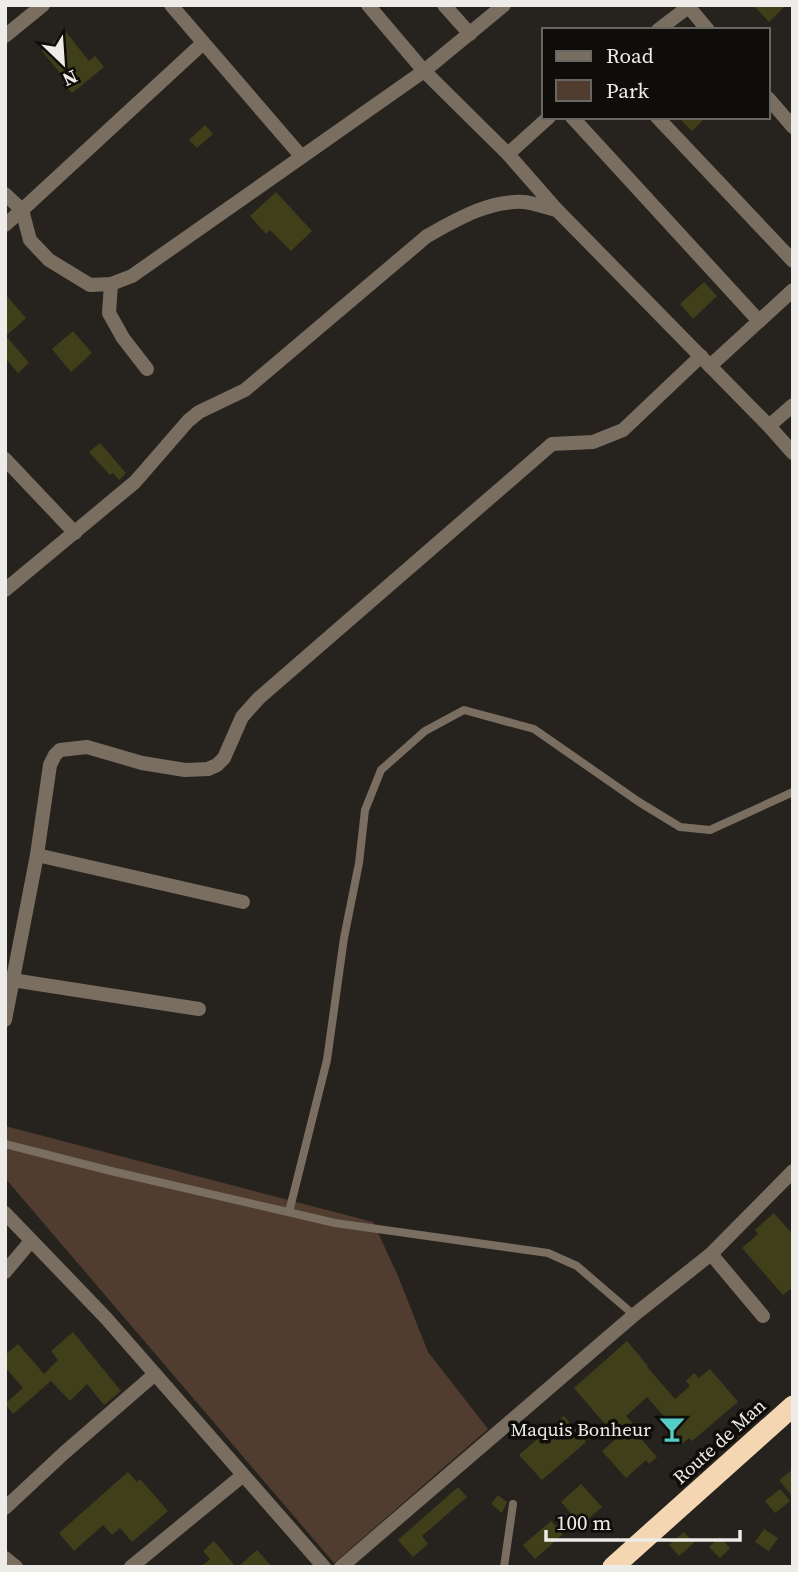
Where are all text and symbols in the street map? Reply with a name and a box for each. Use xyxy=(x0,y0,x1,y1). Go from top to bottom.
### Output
north arrow xyxy=(28,28,98,98)
legend xyxy=(542,28,770,119)
text: Road xyxy=(606,41,654,70)
text: N xyxy=(58,64,82,93)
text: Park xyxy=(606,76,650,105)
street label: Route de Man xyxy=(667,1392,771,1490)
bar icon: Maquis Bonheur xyxy=(657,1414,687,1444)
place label: Maquis Bonheur xyxy=(510,1416,651,1442)
scale bar xyxy=(546,1498,740,1542)
text: 100 m xyxy=(556,1508,611,1537)

